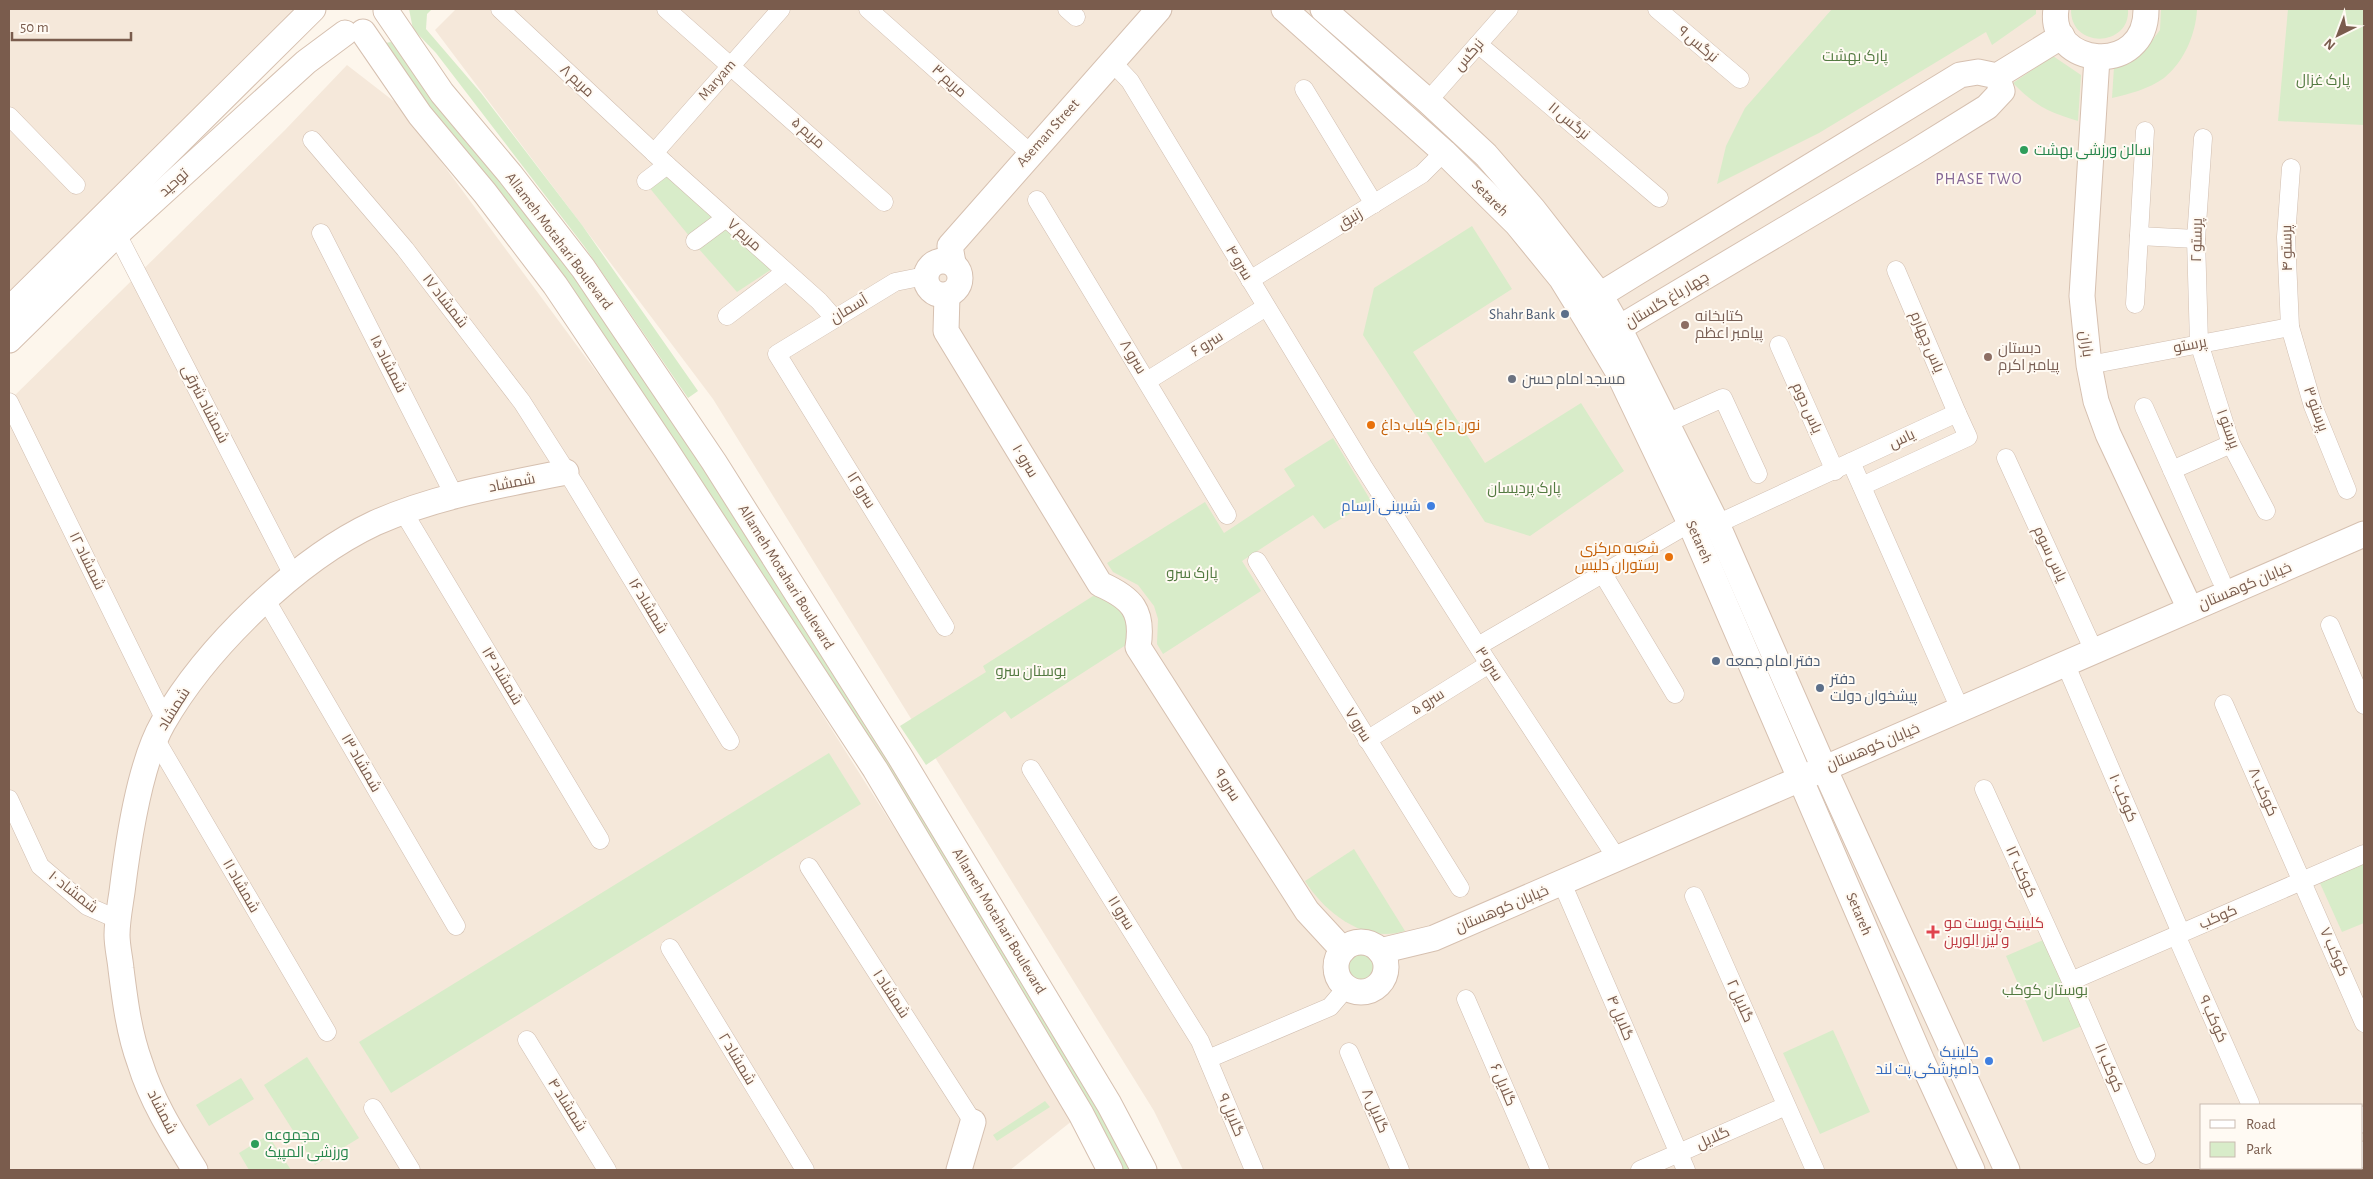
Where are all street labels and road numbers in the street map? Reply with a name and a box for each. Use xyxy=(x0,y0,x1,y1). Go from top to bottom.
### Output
street label: نرگس ۹ xyxy=(1674,23,1721,67)
street label: نرگس xyxy=(1451,36,1488,75)
street label: Maryam xyxy=(695,57,739,103)
street label: مریم ۸ xyxy=(556,62,597,102)
street label: مریم ۳ xyxy=(928,62,969,102)
street label: Aseman Street xyxy=(1014,96,1082,170)
street label: نرگس ۱۱ xyxy=(1544,99,1593,144)
street label: مریم ۵ xyxy=(787,114,827,153)
street label: توحید xyxy=(157,166,192,201)
street label: Allameh Motahari Boulevard xyxy=(503,170,615,312)
street label: Setareh xyxy=(1469,177,1511,219)
street label: زنبق xyxy=(1335,206,1366,234)
street label: مریم ۷ xyxy=(723,216,764,255)
street label: پرستو ۲ xyxy=(2189,218,2207,262)
street label: پرستو ۴ xyxy=(2279,225,2297,271)
street label: سرو ۴ xyxy=(1222,243,1255,283)
street label: چهار باغ گلستان xyxy=(1623,269,1713,333)
street label: شمشاد ۱۷ xyxy=(420,271,471,331)
street label: آسمان xyxy=(827,291,871,328)
street label: یاس چهارم xyxy=(1906,309,1947,376)
street label: سرو ۶ xyxy=(1188,329,1226,360)
street label: باران xyxy=(2075,330,2095,358)
street label: شمشاد ۱۵ xyxy=(367,332,410,395)
street label: پرستو xyxy=(2172,334,2209,358)
street label: سرو ۸ xyxy=(1116,337,1149,377)
street label: شمشاد شرقی xyxy=(177,362,232,446)
street label: یاس دوم xyxy=(1787,380,1825,436)
street label: پرستو ۳ xyxy=(2299,385,2331,434)
street label: پرستو ۱ xyxy=(2212,407,2242,452)
street label: یاس xyxy=(1887,427,1918,453)
street label: سرو ۱۰ xyxy=(1009,442,1041,481)
street label: سرو ۱۲ xyxy=(843,469,878,511)
street label: شمشاد xyxy=(487,470,537,495)
street label: Allameh Motahari Boulevard xyxy=(735,502,837,652)
street label: Setareh xyxy=(1683,518,1715,566)
street label: یاس سوم xyxy=(2029,524,2069,585)
street label: شمشاد ۱۲ xyxy=(67,529,108,592)
street label: خیابان کوهستان xyxy=(2196,560,2295,614)
street label: شمشاد ۱۶ xyxy=(626,575,671,636)
street label: شمشاد ۱۴ xyxy=(479,644,526,707)
street label: سرو ۳ xyxy=(1472,644,1505,684)
street label: شمشاد xyxy=(154,685,193,733)
street label: سرو ۵ xyxy=(1409,686,1448,719)
street label: سرو ۷ xyxy=(1341,705,1374,745)
street label: خیابان کوهستان xyxy=(1824,721,1923,775)
street label: شمشاد ۱۳ xyxy=(338,731,384,795)
street label: کوکب ۸ xyxy=(2245,765,2280,819)
street label: سرو ۹ xyxy=(1210,766,1243,804)
street label: کوکب ۱۰ xyxy=(2105,772,2140,825)
street label: کوکب ۱۲ xyxy=(2002,844,2039,900)
street label: Allameh Motahari Boulevard xyxy=(950,845,1049,997)
street label: شمشاد ۱۱ xyxy=(220,856,263,915)
street label: شمشاد ۱۰ xyxy=(46,867,101,916)
street label: خیابان کوهستان xyxy=(1453,883,1552,937)
street label: Setareh xyxy=(1843,890,1875,938)
street label: سرو ۱۱ xyxy=(1104,894,1137,933)
street label: کوکب xyxy=(2197,902,2240,933)
street label: کوکب ۷ xyxy=(2316,925,2351,979)
street label: شمشاد ۱ xyxy=(870,967,913,1021)
street label: گلایل ۲ xyxy=(1722,977,1756,1025)
street label: گلایل ۴ xyxy=(1602,993,1636,1043)
street label: کوکب ۹ xyxy=(2195,993,2230,1045)
street label: شمشاد ۲ xyxy=(716,1030,759,1087)
street label: کوکب ۱۱ xyxy=(2091,1041,2126,1095)
street label: گلایل ۶ xyxy=(1486,1062,1519,1109)
street label: شمشاد ۴ xyxy=(545,1075,590,1134)
street label: شمشاد xyxy=(145,1087,180,1136)
street label: گلایل ۸ xyxy=(1357,1087,1391,1136)
street label: گلایل ۹ xyxy=(1213,1091,1247,1139)
street label: گلایل xyxy=(1694,1124,1733,1154)

